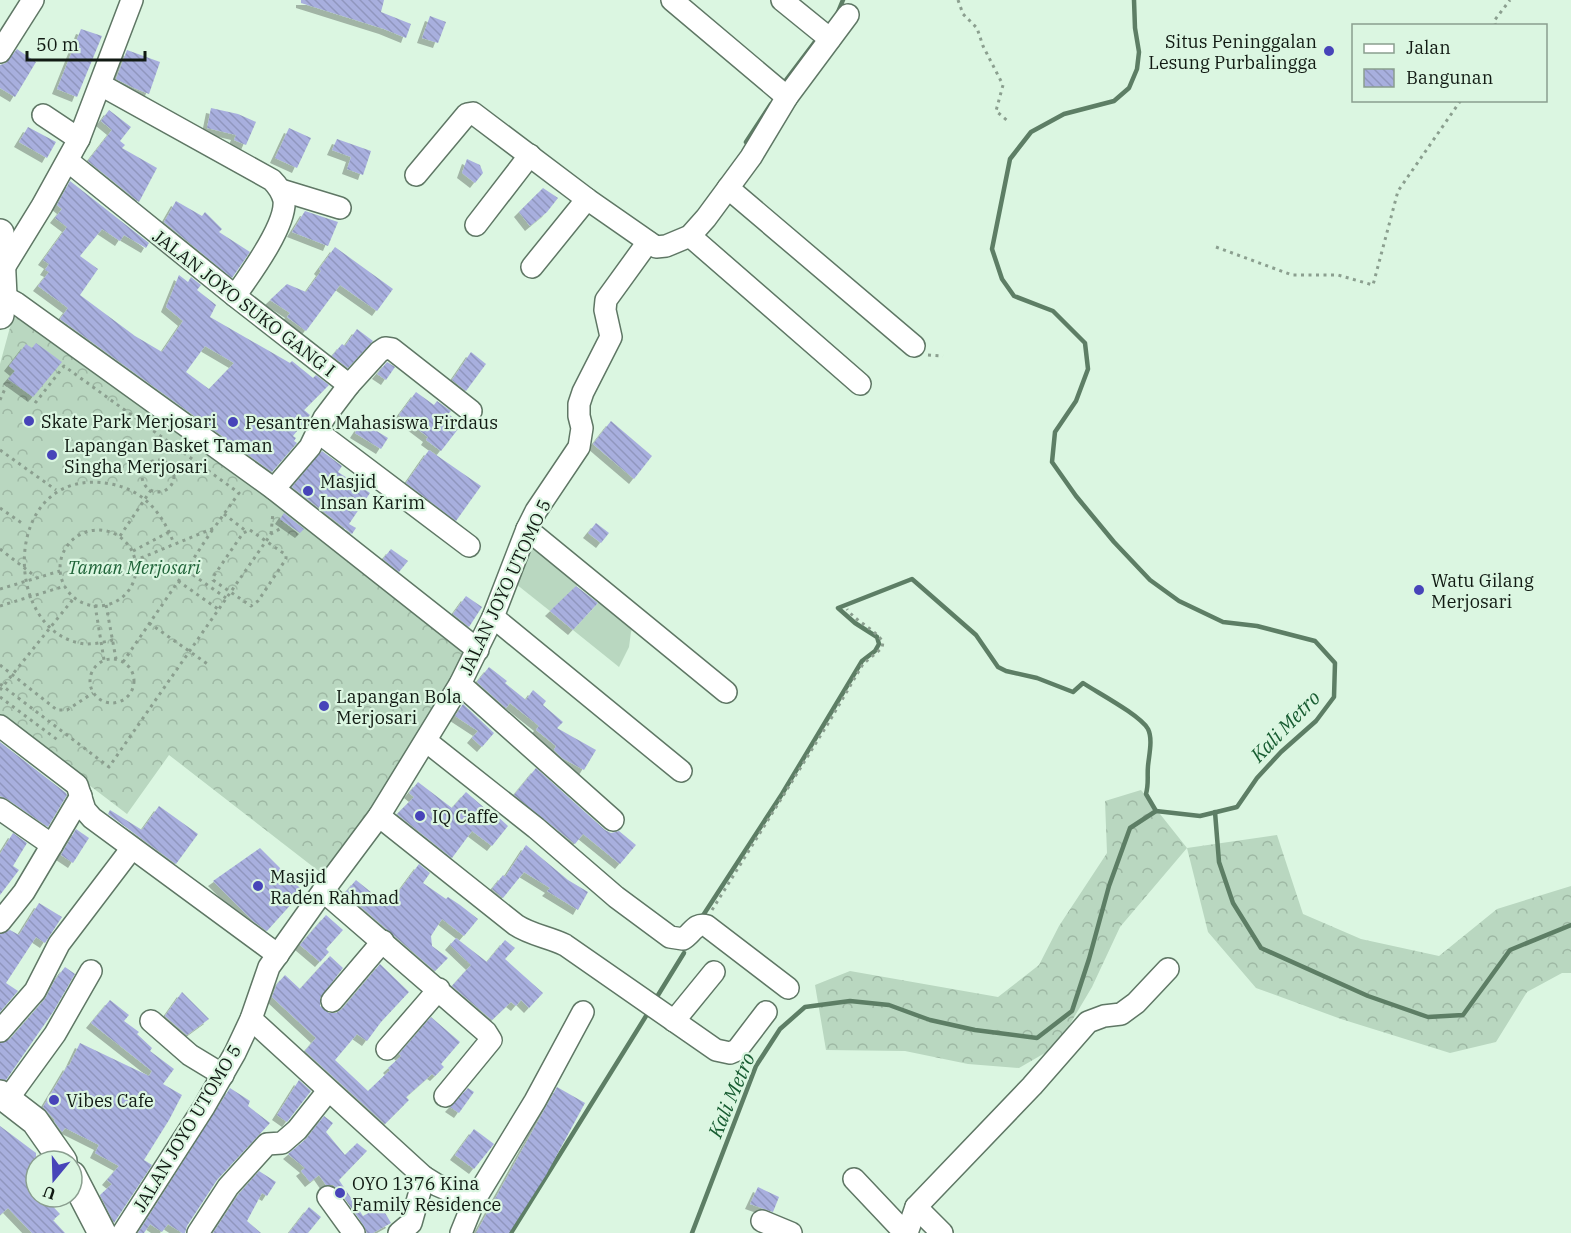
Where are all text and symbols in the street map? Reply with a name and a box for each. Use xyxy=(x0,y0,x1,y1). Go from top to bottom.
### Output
scale bar xyxy=(27,24,146,62)
legend xyxy=(1352,24,1547,102)
place label: Situs Peninggalan Lesung Purbalingga xyxy=(1148,30,1317,74)
text: 50 m xyxy=(36,33,79,56)
text: Jalan xyxy=(1406,36,1451,59)
marker: Situs Peninggalan Lesung Purbalingga xyxy=(1322,44,1336,58)
text: Bangunan xyxy=(1406,66,1493,89)
street label: JALAN JOYO SUKO GANG I xyxy=(148,224,340,382)
place label: Skate Park Merjosari xyxy=(41,410,217,433)
place label: Pesantren Mahasiswa Firdaus xyxy=(245,411,498,434)
marker: Skate Park Merjosari xyxy=(22,414,36,428)
marker: Pesantren Mahasiswa Firdaus xyxy=(226,415,240,429)
place label: Lapangan Basket Taman Singha Merjosari xyxy=(64,434,273,478)
marker: Lapangan Basket Taman Singha Merjosari xyxy=(45,448,59,462)
place label: Masjid Insan Karim xyxy=(320,470,425,514)
marker: Masjid Insan Karim xyxy=(301,484,315,498)
street label: JALAN JOYO UTOMO 5 xyxy=(454,495,556,679)
park label: Taman Merjosari xyxy=(68,556,201,579)
place label: Watu Gilang Merjosari xyxy=(1431,569,1534,613)
marker: Watu Gilang Merjosari xyxy=(1412,583,1426,597)
water label: Kali Metro xyxy=(1243,684,1326,768)
place label: Lapangan Bola Merjosari xyxy=(336,685,462,729)
marker: Lapangan Bola Merjosari xyxy=(317,699,331,713)
place label: IQ Caffe xyxy=(432,805,498,828)
marker: IQ Caffe xyxy=(413,809,427,823)
place label: Masjid Raden Rahmad xyxy=(270,865,399,909)
marker: Masjid Raden Rahmad xyxy=(251,879,265,893)
street label: JALAN JOYO UTOMO 5 xyxy=(128,1040,246,1216)
water label: Kali Metro xyxy=(701,1048,761,1142)
place label: Vibes Cafe xyxy=(66,1089,154,1112)
marker: Vibes Cafe xyxy=(47,1093,61,1107)
north arrow xyxy=(24,1149,84,1209)
place label: OYO 1376 Kina Family Residence xyxy=(352,1172,501,1216)
text: U xyxy=(40,1182,58,1205)
marker: OYO 1376 Kina Family Residence xyxy=(333,1186,347,1200)

